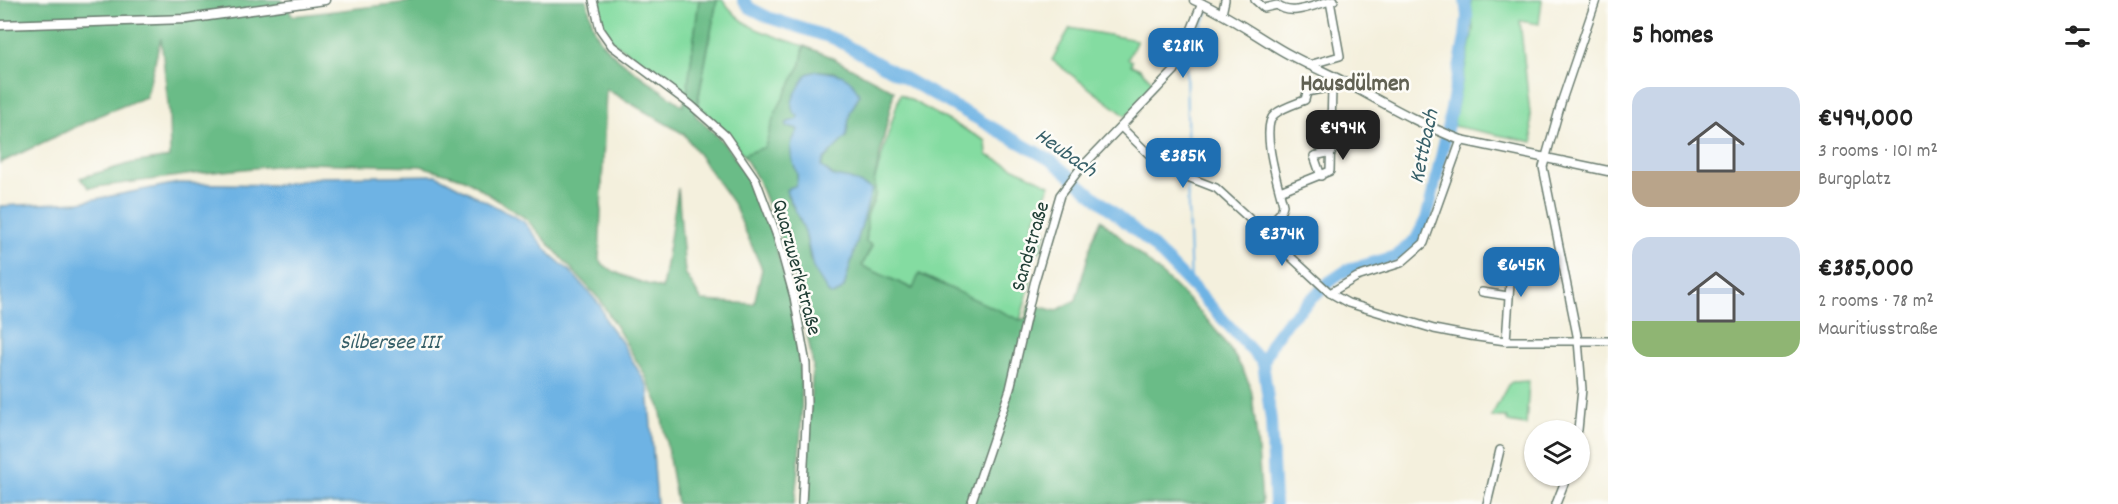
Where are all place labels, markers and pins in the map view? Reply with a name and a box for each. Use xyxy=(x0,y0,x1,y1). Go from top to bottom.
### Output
pin: €281K xyxy=(1141,28,1225,79)
pin: €494K xyxy=(1301,110,1385,161)
pin: €385K xyxy=(1141,138,1225,189)
pin: €374K xyxy=(1240,216,1324,267)
pin: €645K xyxy=(1479,247,1563,298)

